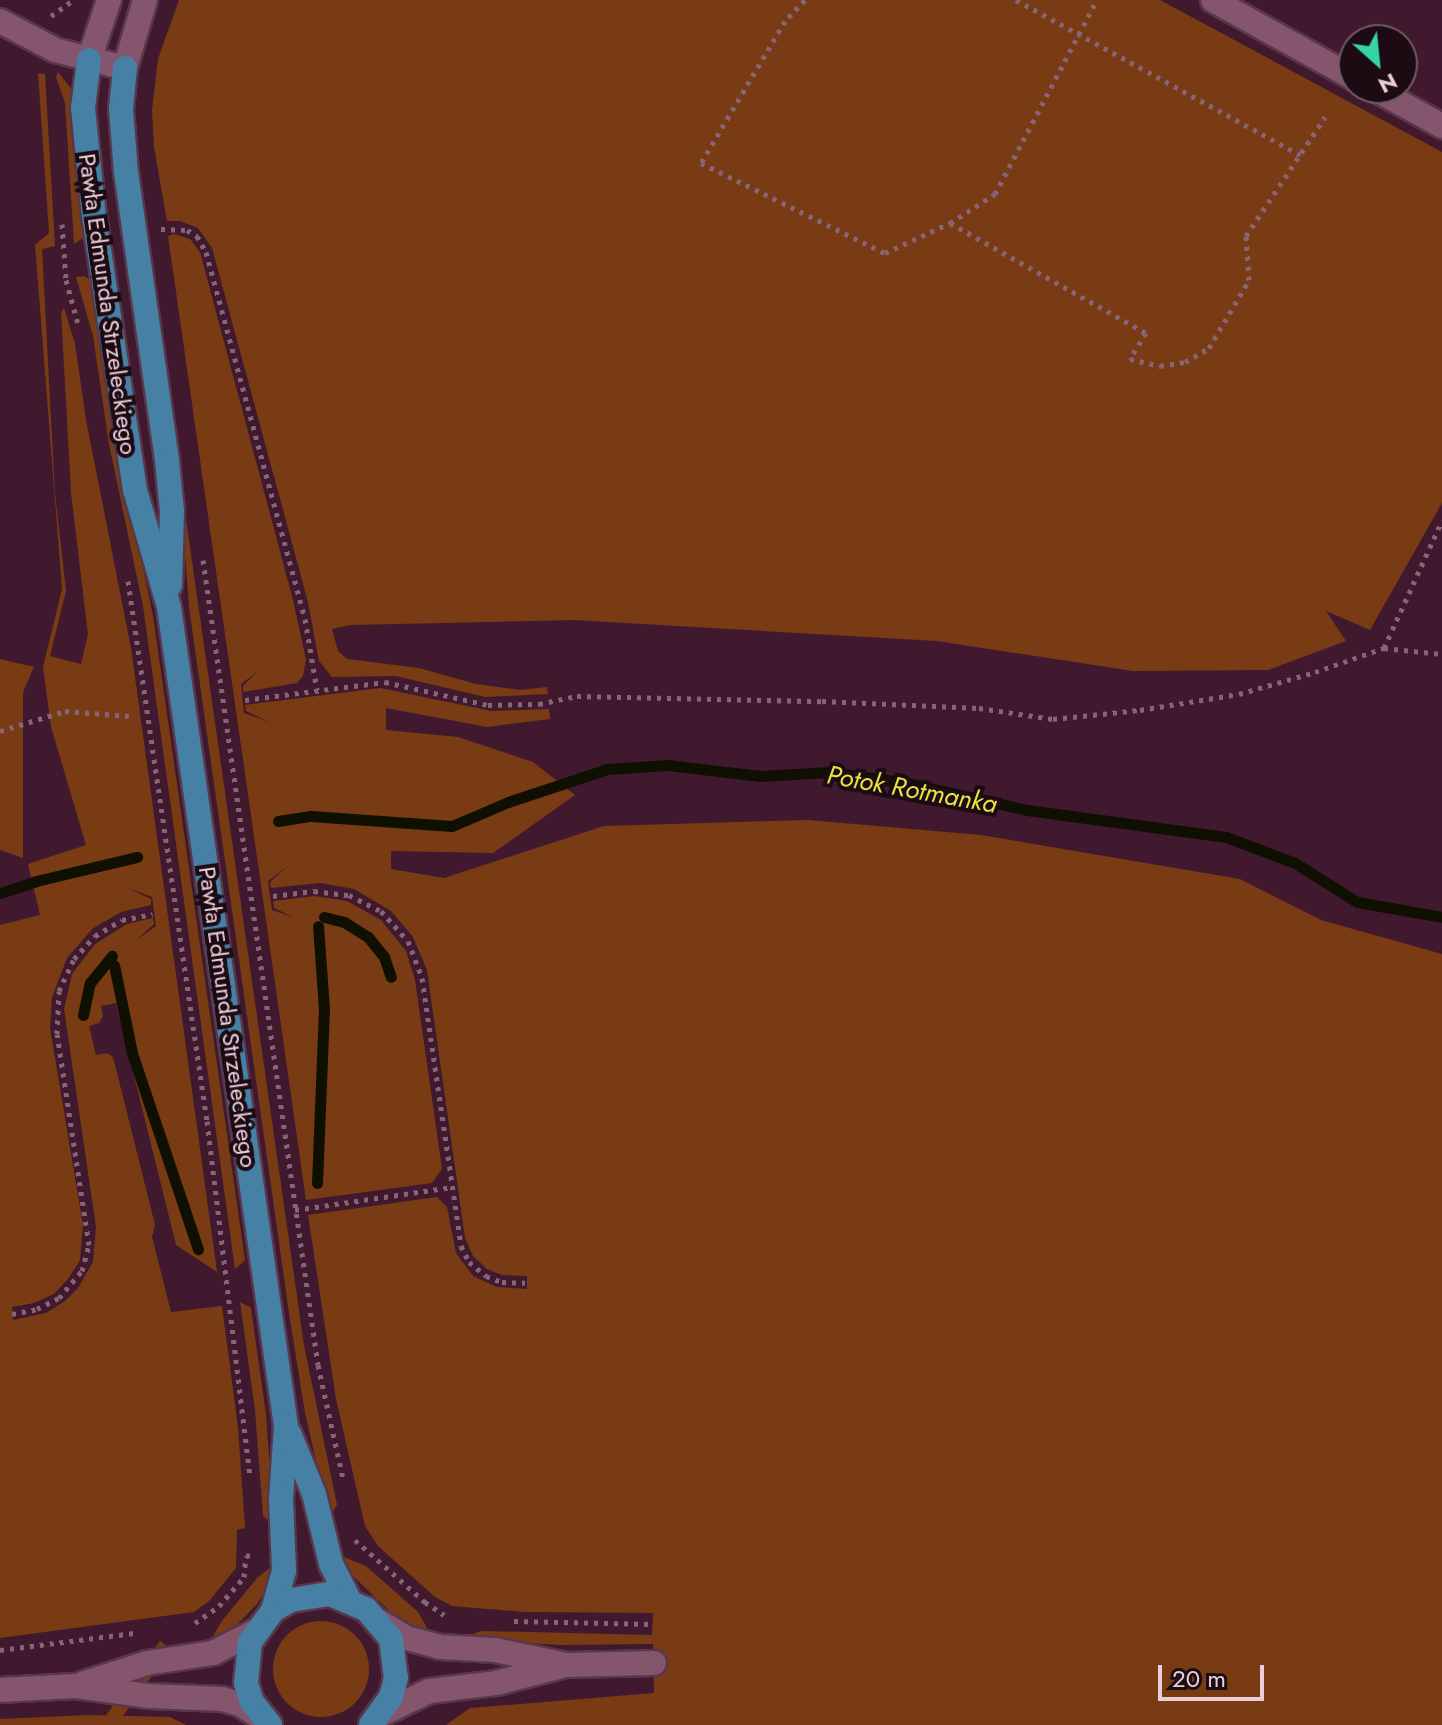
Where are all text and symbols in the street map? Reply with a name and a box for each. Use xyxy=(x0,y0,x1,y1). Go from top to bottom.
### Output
north arrow xyxy=(1338,24,1418,104)
text: N xyxy=(1373,65,1403,102)
street label: Pawła Edmunda Strzeleckiego xyxy=(73,152,143,456)
water label: Potok Rotmanka xyxy=(824,760,1000,820)
street label: Pawła Edmunda Strzeleckiego xyxy=(193,865,263,1169)
scale bar xyxy=(1162,1649,1268,1699)
text: 20 m xyxy=(1172,1661,1226,1696)

